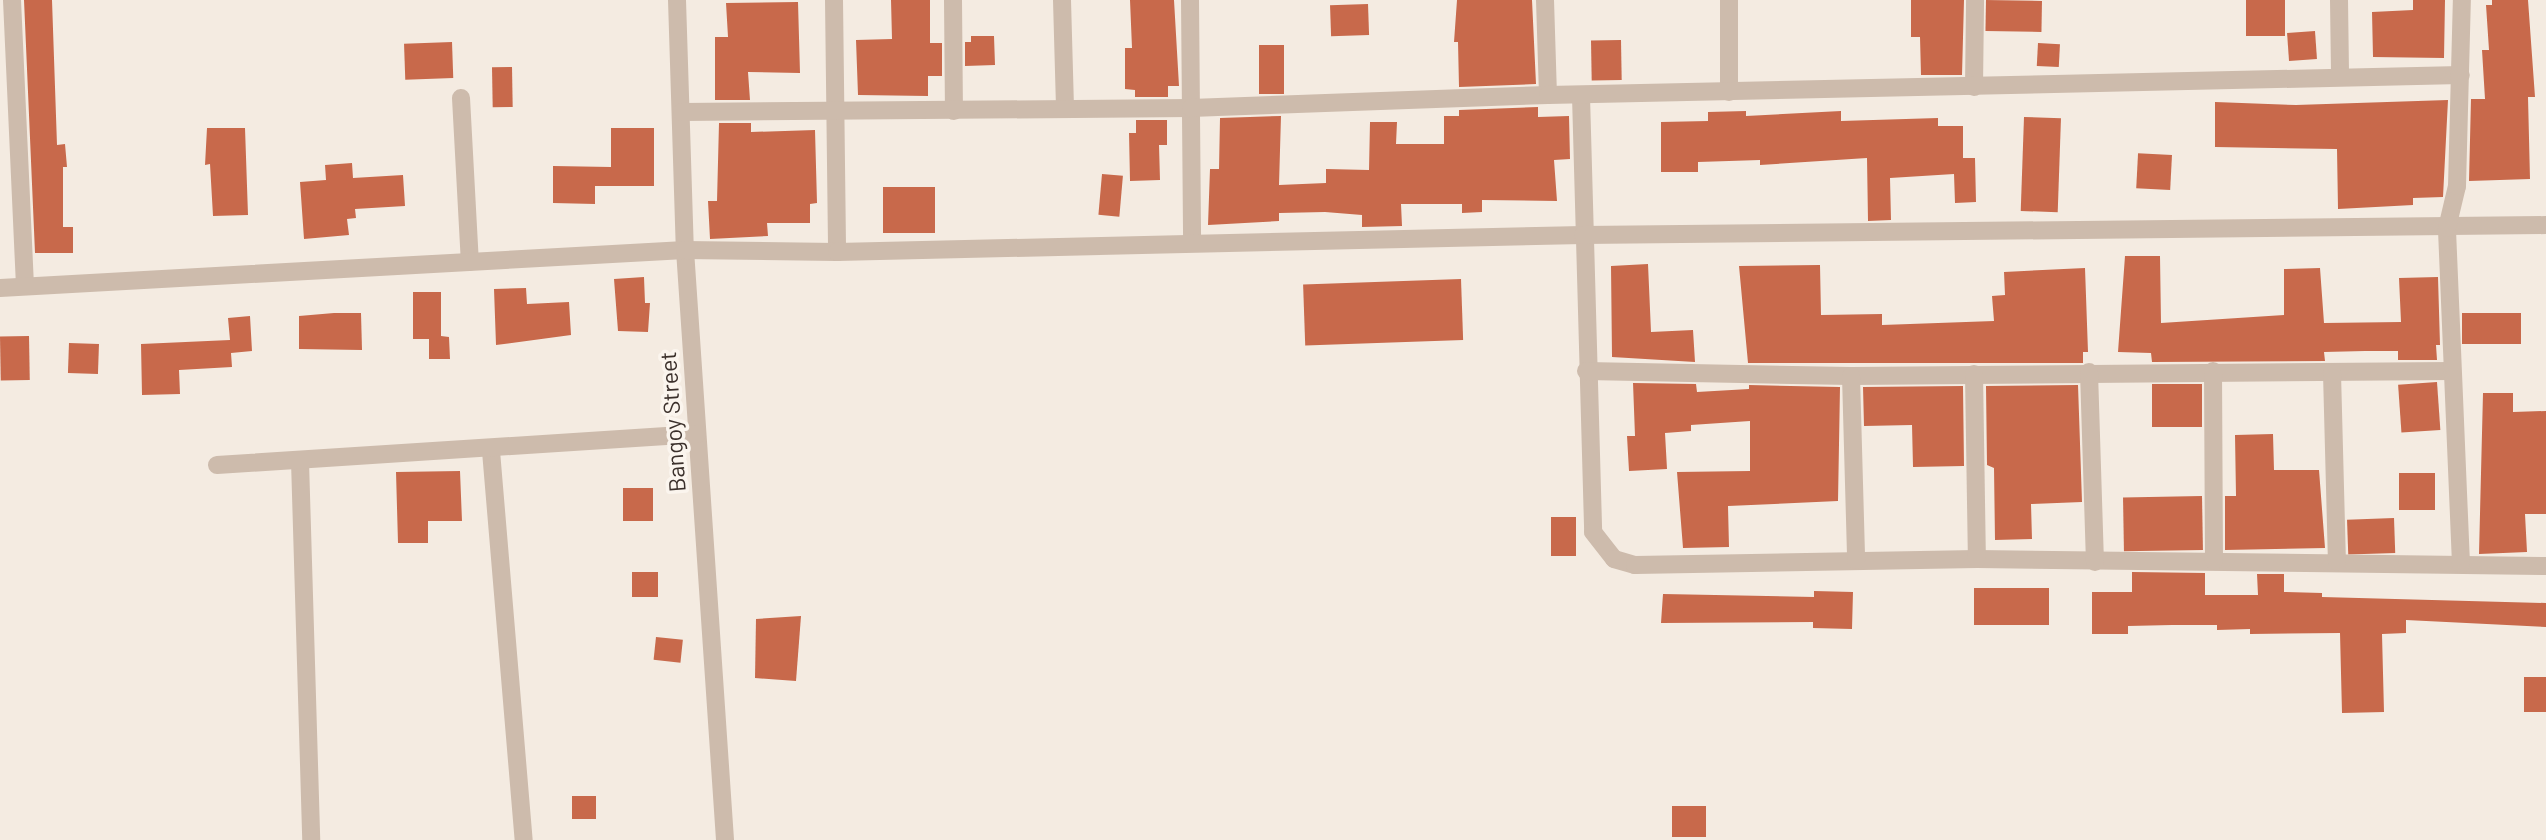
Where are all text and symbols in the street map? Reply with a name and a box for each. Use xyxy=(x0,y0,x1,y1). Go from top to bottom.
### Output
street label: Bangoy Street xyxy=(653,351,691,493)

